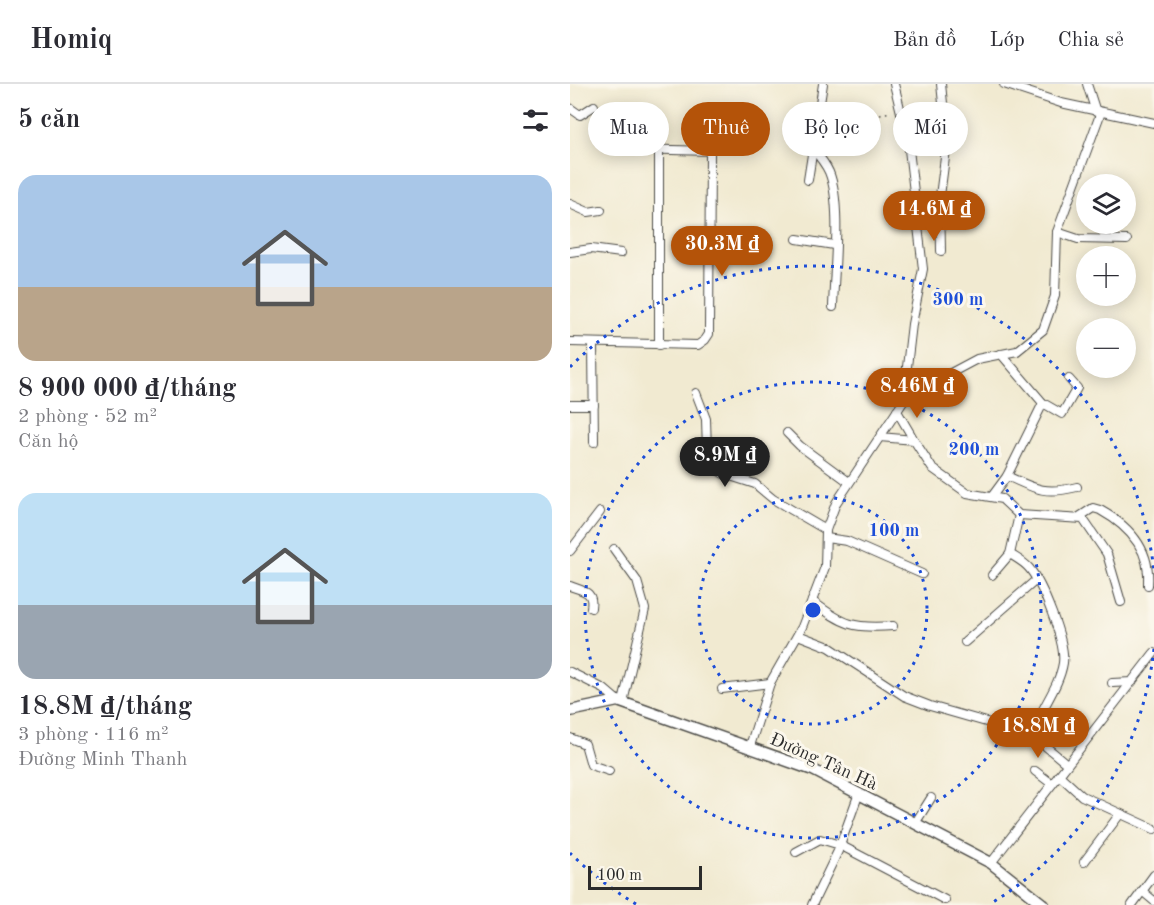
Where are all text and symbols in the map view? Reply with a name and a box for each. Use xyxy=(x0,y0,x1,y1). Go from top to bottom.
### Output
text: Homiq xyxy=(30,27,113,55)
text: Bản đồ xyxy=(893,30,956,51)
text: Lớp xyxy=(989,30,1025,51)
text: Chia sẻ xyxy=(1058,30,1124,51)
chip: Mua xyxy=(588,102,669,156)
chip: Thuê xyxy=(681,102,770,156)
chip: Bộ lọc xyxy=(782,102,881,156)
chip: Mới xyxy=(893,102,968,156)
icon: filters xyxy=(519,104,552,137)
text: 5 căn xyxy=(18,107,80,133)
map controls xyxy=(1076,174,1136,378)
button: layers xyxy=(1076,174,1136,234)
pin: 14.6M ₫ xyxy=(879,191,989,242)
text: 14.6M ₫ xyxy=(897,200,971,220)
icon: home xyxy=(231,214,339,322)
pin: 30.3M ₫ xyxy=(667,226,777,277)
text: 30.3M ₫ xyxy=(685,235,759,255)
button: + xyxy=(1076,246,1136,306)
text: 300 m xyxy=(933,291,983,309)
button: − xyxy=(1076,318,1136,378)
pin: 8.46M ₫ xyxy=(862,368,972,419)
text: 8 900 000 ₫/tháng xyxy=(18,376,237,402)
text: 8.46M ₫ xyxy=(880,377,954,397)
text: 2 phòng · 52 m² xyxy=(18,407,157,427)
text: Căn hộ xyxy=(18,432,78,452)
pin: 8.9M ₫ xyxy=(676,437,774,488)
text: 200 m xyxy=(949,441,999,459)
text: 8.9M ₫ xyxy=(694,446,756,466)
text: 100 m xyxy=(869,522,919,540)
icon: home xyxy=(231,532,339,640)
centre of rings xyxy=(803,600,823,620)
text: 18.8M ₫/tháng xyxy=(18,694,192,720)
pin: 18.8M ₫ xyxy=(983,708,1093,759)
text: 18.8M ₫ xyxy=(1001,717,1075,737)
text: 3 phòng · 116 m² xyxy=(18,725,169,745)
street label: Đường Tân Hà xyxy=(767,730,880,794)
text: Đường Minh Thanh xyxy=(18,750,187,770)
scale bar xyxy=(588,863,702,890)
text: 100 m xyxy=(597,868,642,884)

